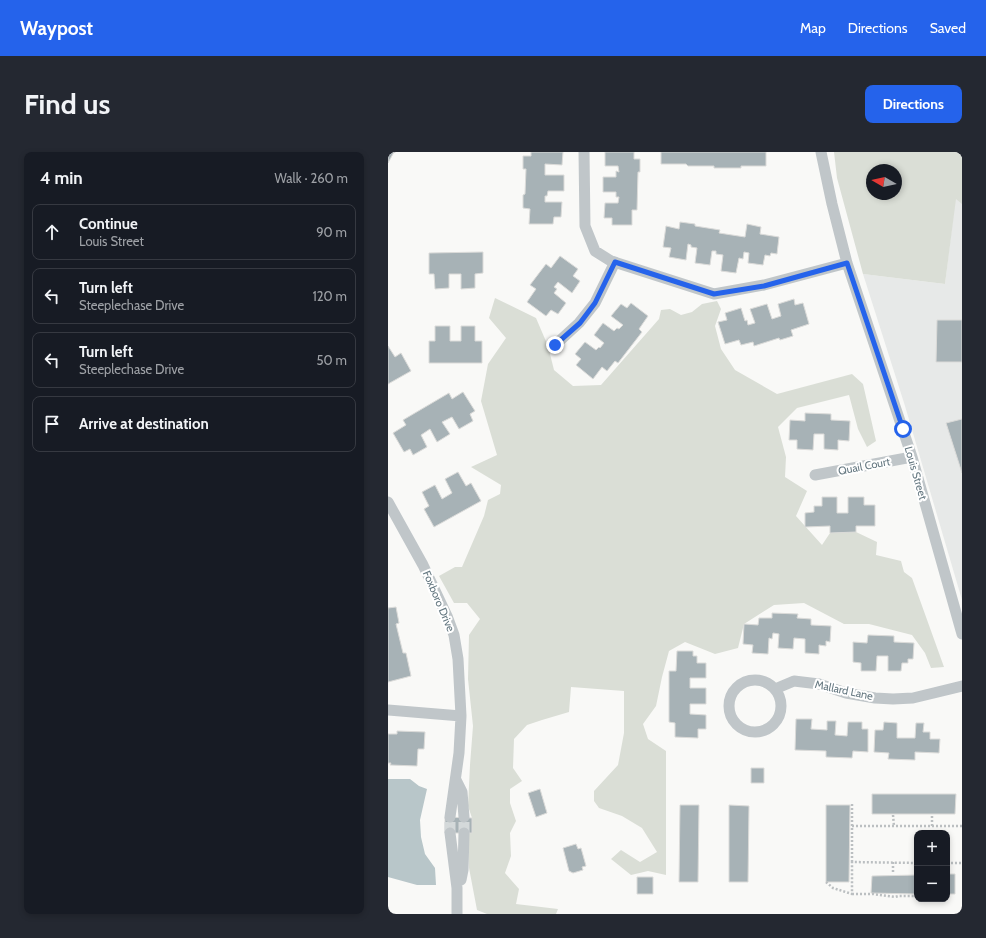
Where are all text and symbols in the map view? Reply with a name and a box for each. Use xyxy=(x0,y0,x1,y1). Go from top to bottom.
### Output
text: Waypost xyxy=(20,17,93,40)
text: Map xyxy=(800,19,826,37)
text: Directions xyxy=(848,19,908,37)
text: Saved xyxy=(930,19,966,37)
button: Directions xyxy=(865,85,962,123)
text: Find us xyxy=(24,87,110,121)
north arrow xyxy=(866,164,902,200)
text: 4 min xyxy=(40,168,83,188)
text: Walk · 260 m xyxy=(275,170,348,186)
text: Continue xyxy=(79,215,138,233)
icon: ahead xyxy=(41,221,63,243)
text: 90 m xyxy=(316,224,347,240)
text: Louis Street xyxy=(79,233,144,249)
text: Turn left xyxy=(79,279,133,297)
icon: left xyxy=(41,285,63,307)
text: 120 m xyxy=(313,288,347,304)
text: Steeplechase Drive xyxy=(79,297,184,313)
route end xyxy=(546,336,564,354)
text: Turn left xyxy=(79,343,133,361)
icon: left xyxy=(41,349,63,371)
text: 50 m xyxy=(317,352,347,368)
text: Steeplechase Drive xyxy=(79,361,184,377)
icon: arrive xyxy=(41,413,63,435)
text: Arrive at destination xyxy=(79,415,209,433)
route start xyxy=(894,420,912,438)
street label: Louis Street xyxy=(902,445,930,502)
street label: Quail Court xyxy=(837,454,891,478)
street label: Foxboro Drive xyxy=(420,568,458,634)
street label: Mallard Lane xyxy=(814,677,875,703)
map controls xyxy=(914,830,950,902)
button: + xyxy=(914,830,950,866)
button: − xyxy=(914,866,950,902)

